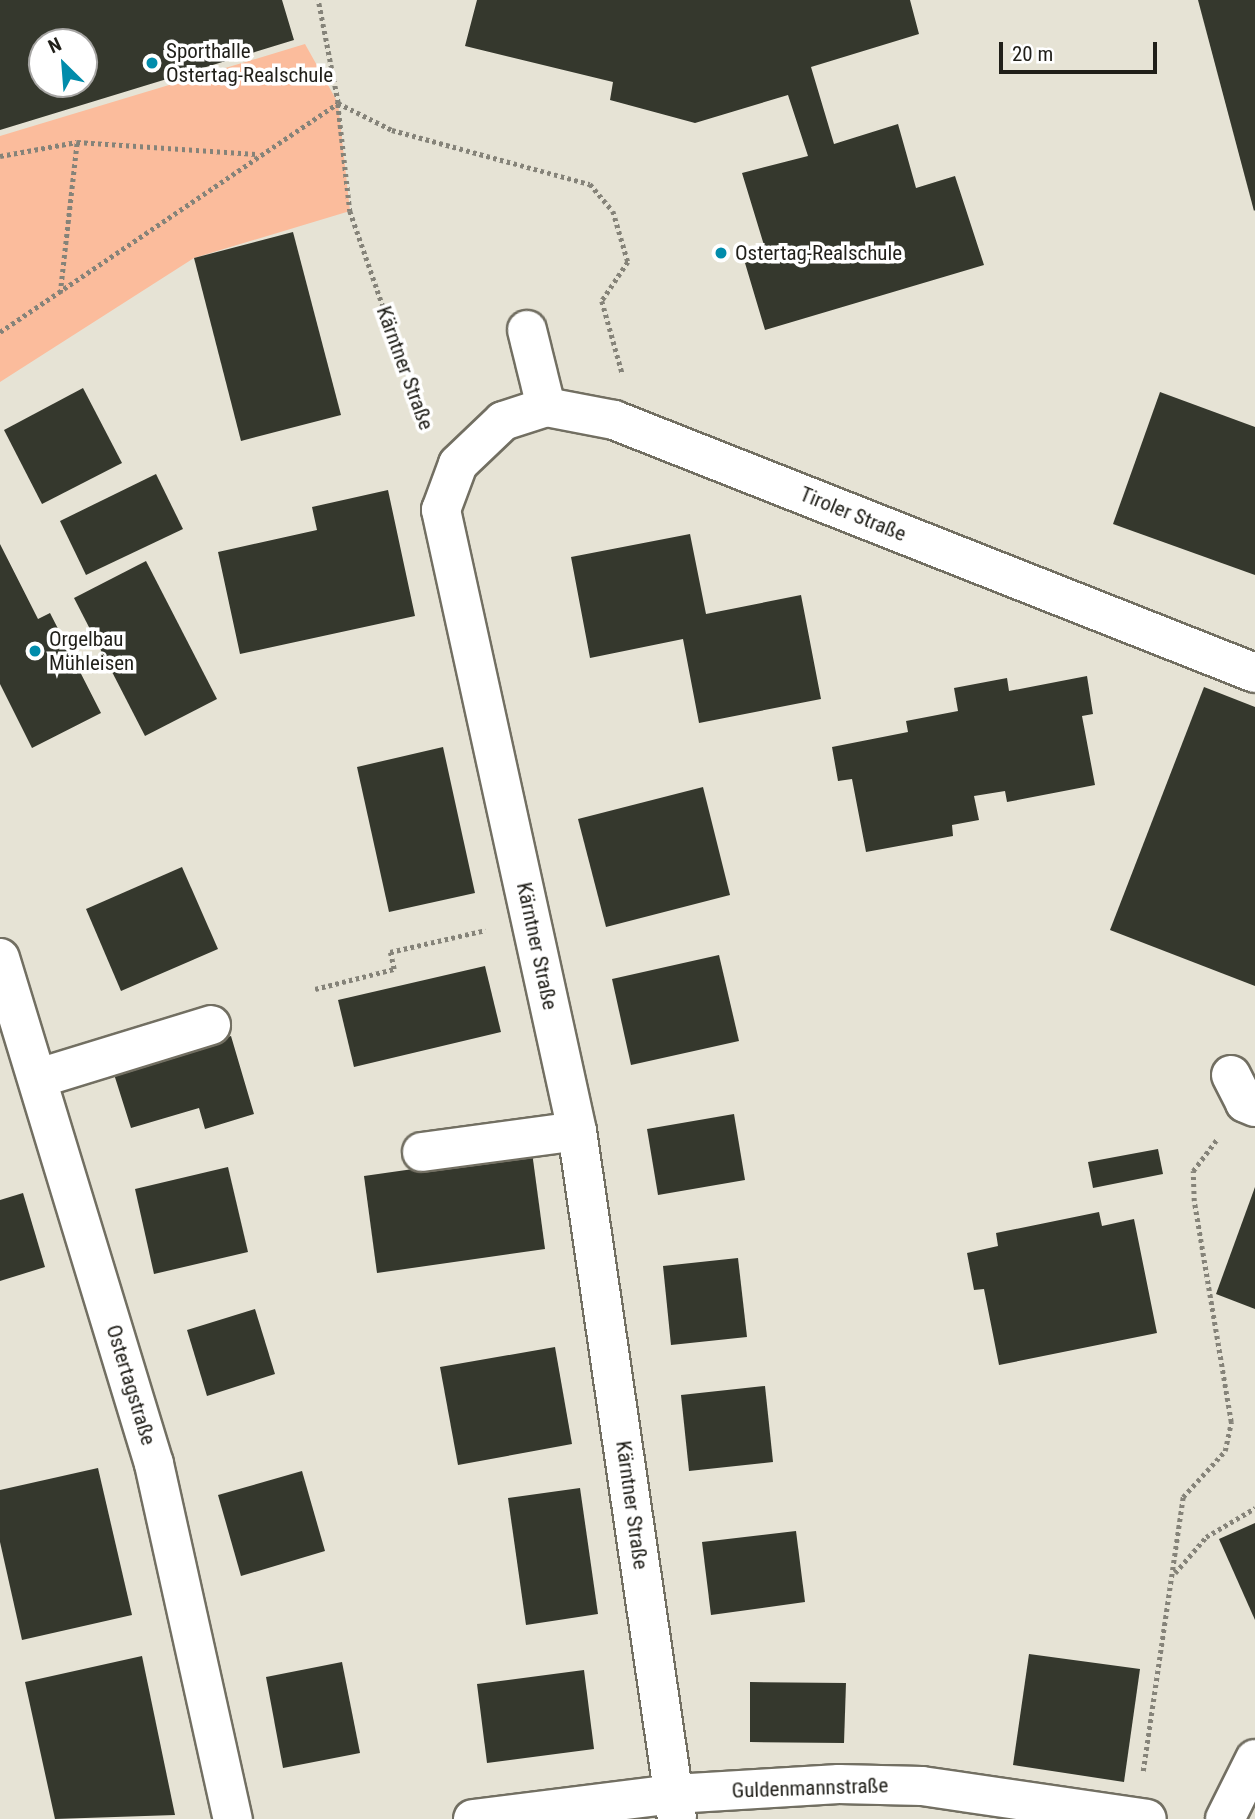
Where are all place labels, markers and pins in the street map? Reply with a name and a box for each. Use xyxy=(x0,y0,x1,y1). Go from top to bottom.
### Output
place label: Sporthalle Ostertag-Realschule xyxy=(166,38,333,88)
marker: Sporthalle Ostertag-Realschule xyxy=(144,55,160,71)
place label: Ostertag-Realschule xyxy=(735,240,902,266)
marker: Ostertag-Realschule xyxy=(713,245,729,261)
place label: Orgelbau Mühleisen xyxy=(49,626,134,676)
marker: Orgelbau Mühleisen xyxy=(27,643,43,659)

